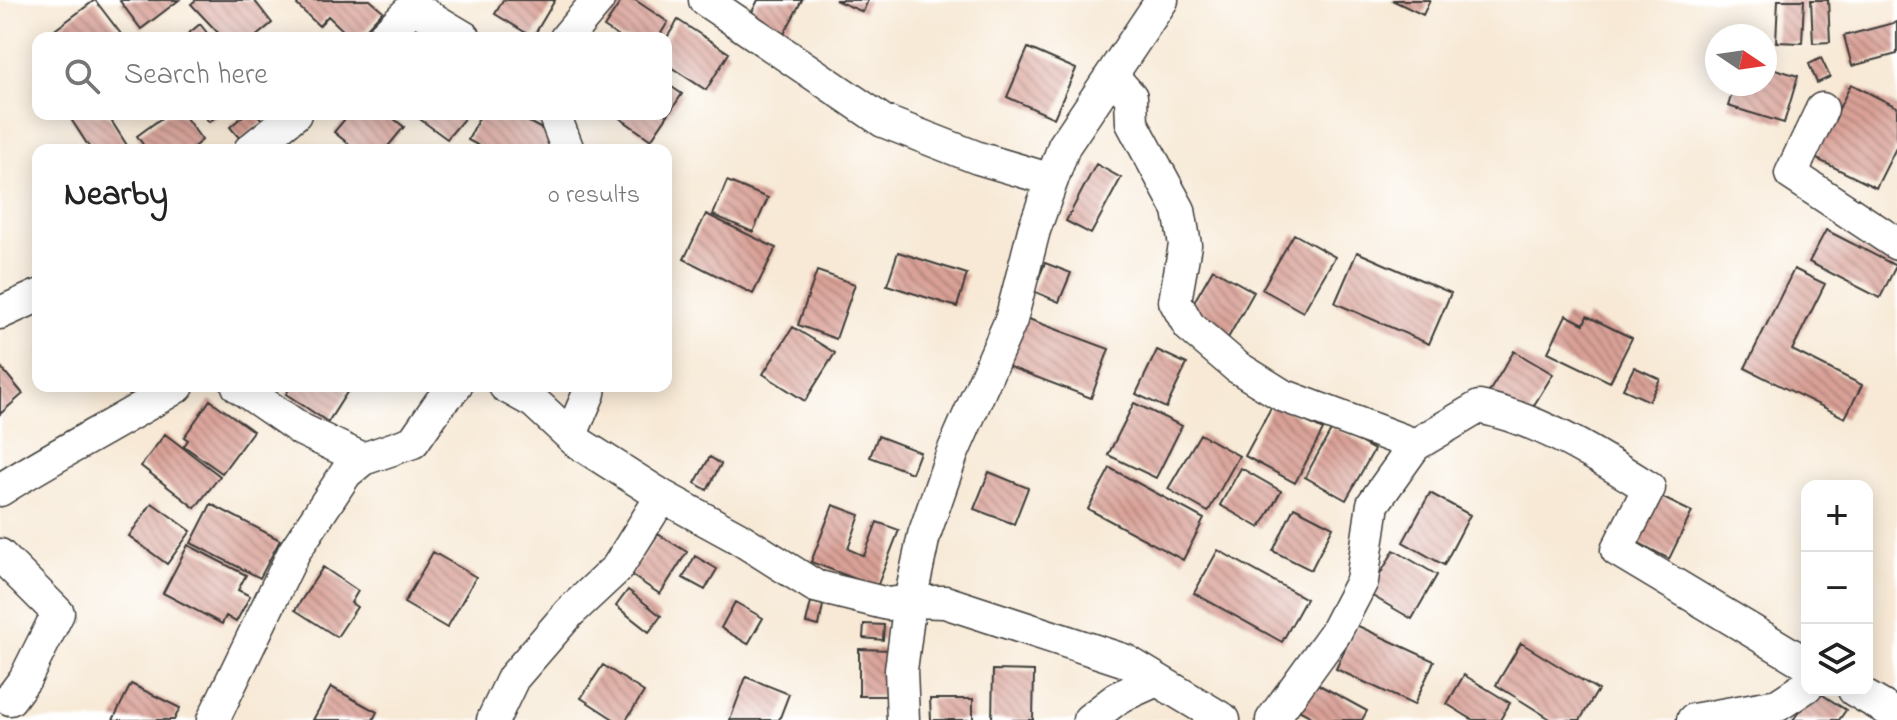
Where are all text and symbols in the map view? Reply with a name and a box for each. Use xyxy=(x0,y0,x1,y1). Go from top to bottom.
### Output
north arrow xyxy=(1705,24,1777,96)
search box xyxy=(32,32,672,120)
icon: search xyxy=(60,54,104,98)
text: Search here xyxy=(124,54,268,98)
text: Nearby xyxy=(64,171,168,221)
text: 0 results xyxy=(548,177,640,215)
map controls xyxy=(1801,480,1873,696)
button: + xyxy=(1801,480,1873,552)
button: − xyxy=(1801,552,1873,624)
button: layers xyxy=(1801,624,1873,696)

